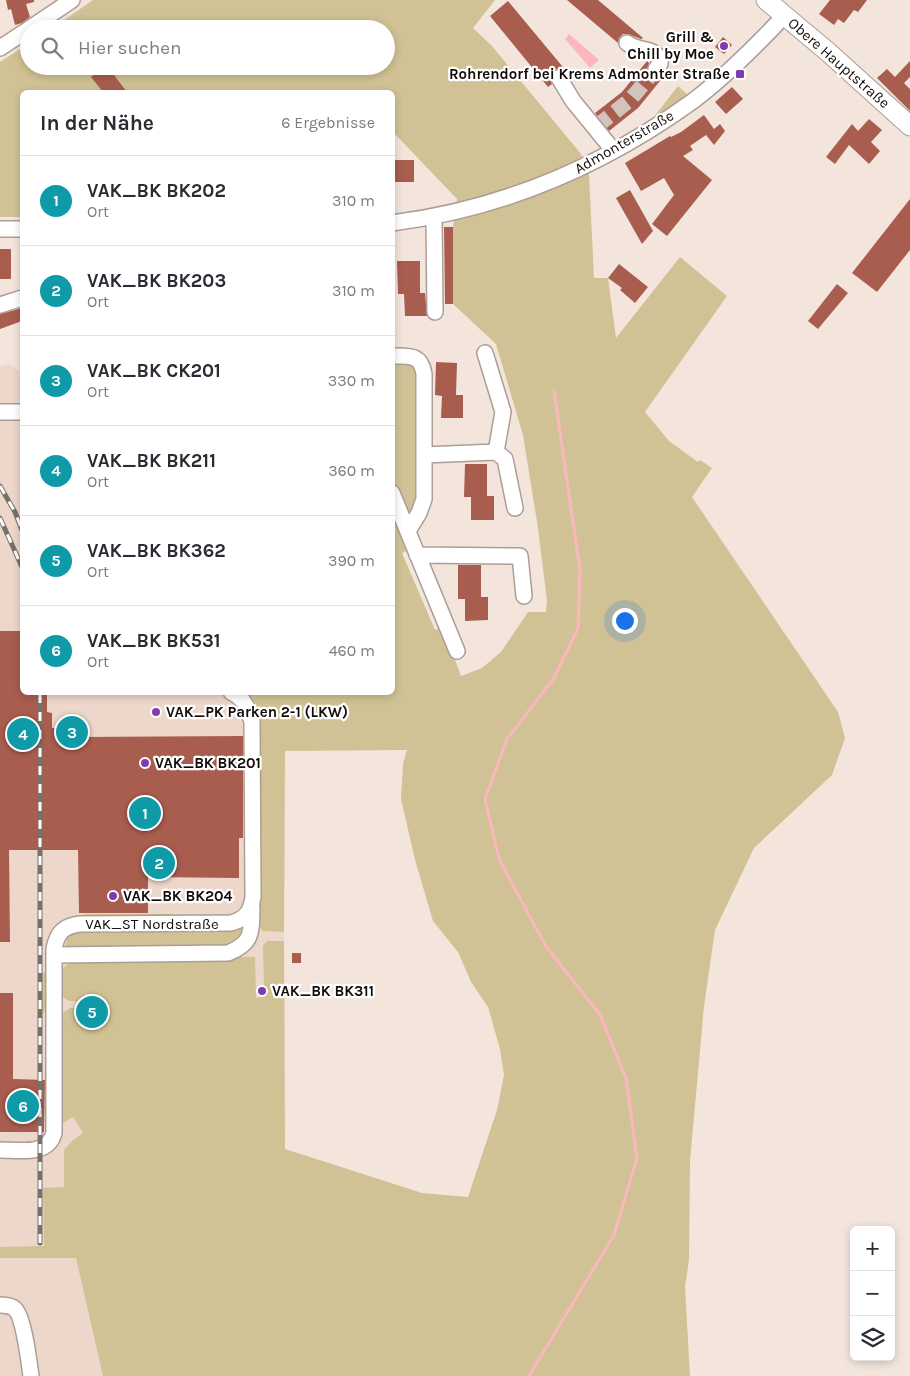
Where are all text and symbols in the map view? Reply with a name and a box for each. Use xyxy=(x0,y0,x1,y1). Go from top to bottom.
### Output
street label: Obere Hauptstraße xyxy=(784,14,894,112)
search box xyxy=(20,20,395,75)
place label: Grill & Chill by Moe xyxy=(627,28,714,63)
icon: search xyxy=(38,34,66,62)
text: Hier suchen xyxy=(78,37,181,59)
marker: Grill & Chill by Moe xyxy=(718,40,730,52)
place label: Rohrendorf bei Krems Admonter Straße xyxy=(449,65,730,83)
marker: Rohrendorf bei Krems Admonter Straße xyxy=(734,68,746,80)
street label: Admonterstraße xyxy=(571,106,677,178)
text: In der Nähe xyxy=(40,111,154,135)
text: 6 Ergebnisse xyxy=(281,113,375,132)
text: VAK_BK BK202 xyxy=(87,180,226,202)
text: 1 xyxy=(53,191,59,210)
text: 310 m xyxy=(332,191,375,210)
text: Ort xyxy=(87,202,109,221)
text: VAK_BK BK203 xyxy=(87,270,226,292)
text: 2 xyxy=(51,281,61,300)
text: 310 m xyxy=(332,281,375,300)
text: Ort xyxy=(87,292,109,311)
text: VAK_BK CK201 xyxy=(87,360,221,382)
text: 3 xyxy=(51,371,61,390)
text: 330 m xyxy=(328,371,375,390)
text: Ort xyxy=(87,382,109,401)
text: VAK_BK BK211 xyxy=(87,450,216,472)
text: 4 xyxy=(51,461,61,480)
text: 360 m xyxy=(328,461,375,480)
text: Ort xyxy=(87,472,109,491)
text: VAK_BK BK362 xyxy=(87,540,226,562)
text: 5 xyxy=(51,551,61,570)
text: 390 m xyxy=(328,551,375,570)
text: Ort xyxy=(87,562,109,581)
your location xyxy=(612,608,638,634)
text: VAK_BK BK531 xyxy=(87,630,221,652)
text: 6 xyxy=(51,641,61,660)
text: 460 m xyxy=(329,641,375,660)
text: Ort xyxy=(87,652,109,671)
place label: VAK_PK Parken 2-1 (LKW) xyxy=(166,703,348,721)
marker: VAK_PK Parken 2-1 (LKW) xyxy=(150,706,162,718)
pin: 3 xyxy=(56,713,88,751)
pin: 4 xyxy=(7,715,39,753)
place label: VAK_BK BK201 xyxy=(155,754,261,772)
marker: VAK_BK BK201 xyxy=(139,757,151,769)
pin: 1 xyxy=(129,794,161,832)
pin: 2 xyxy=(143,844,175,882)
place label: VAK_BK BK204 xyxy=(123,887,233,905)
marker: VAK_BK BK204 xyxy=(107,890,119,902)
street label: VAK_ST Nordstraße xyxy=(85,915,219,933)
place label: VAK_BK BK311 xyxy=(272,982,374,1000)
marker: VAK_BK BK311 xyxy=(256,985,268,997)
pin: 5 xyxy=(76,993,108,1031)
pin: 6 xyxy=(7,1087,39,1125)
map controls xyxy=(850,1226,895,1361)
button: + xyxy=(850,1226,895,1271)
button: − xyxy=(850,1271,895,1316)
button: layers xyxy=(850,1316,895,1361)

